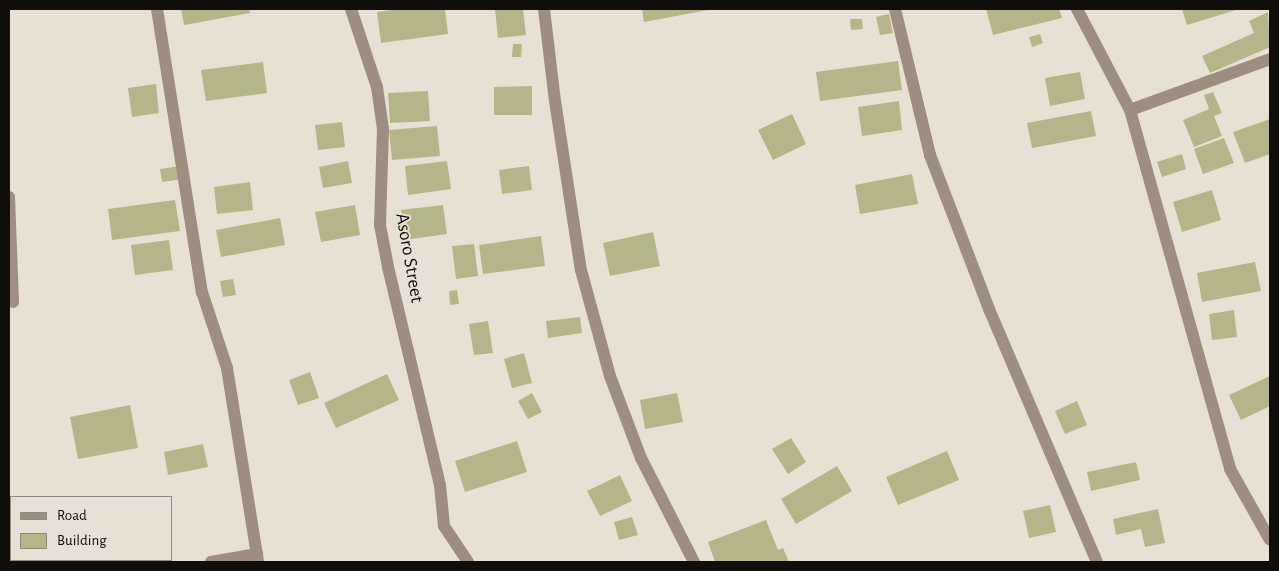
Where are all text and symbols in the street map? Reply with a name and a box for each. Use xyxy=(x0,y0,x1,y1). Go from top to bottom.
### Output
street label: Asoro Street xyxy=(390,211,428,305)
legend xyxy=(10,496,172,561)
text: Road xyxy=(57,508,87,523)
text: Building xyxy=(57,533,107,548)

